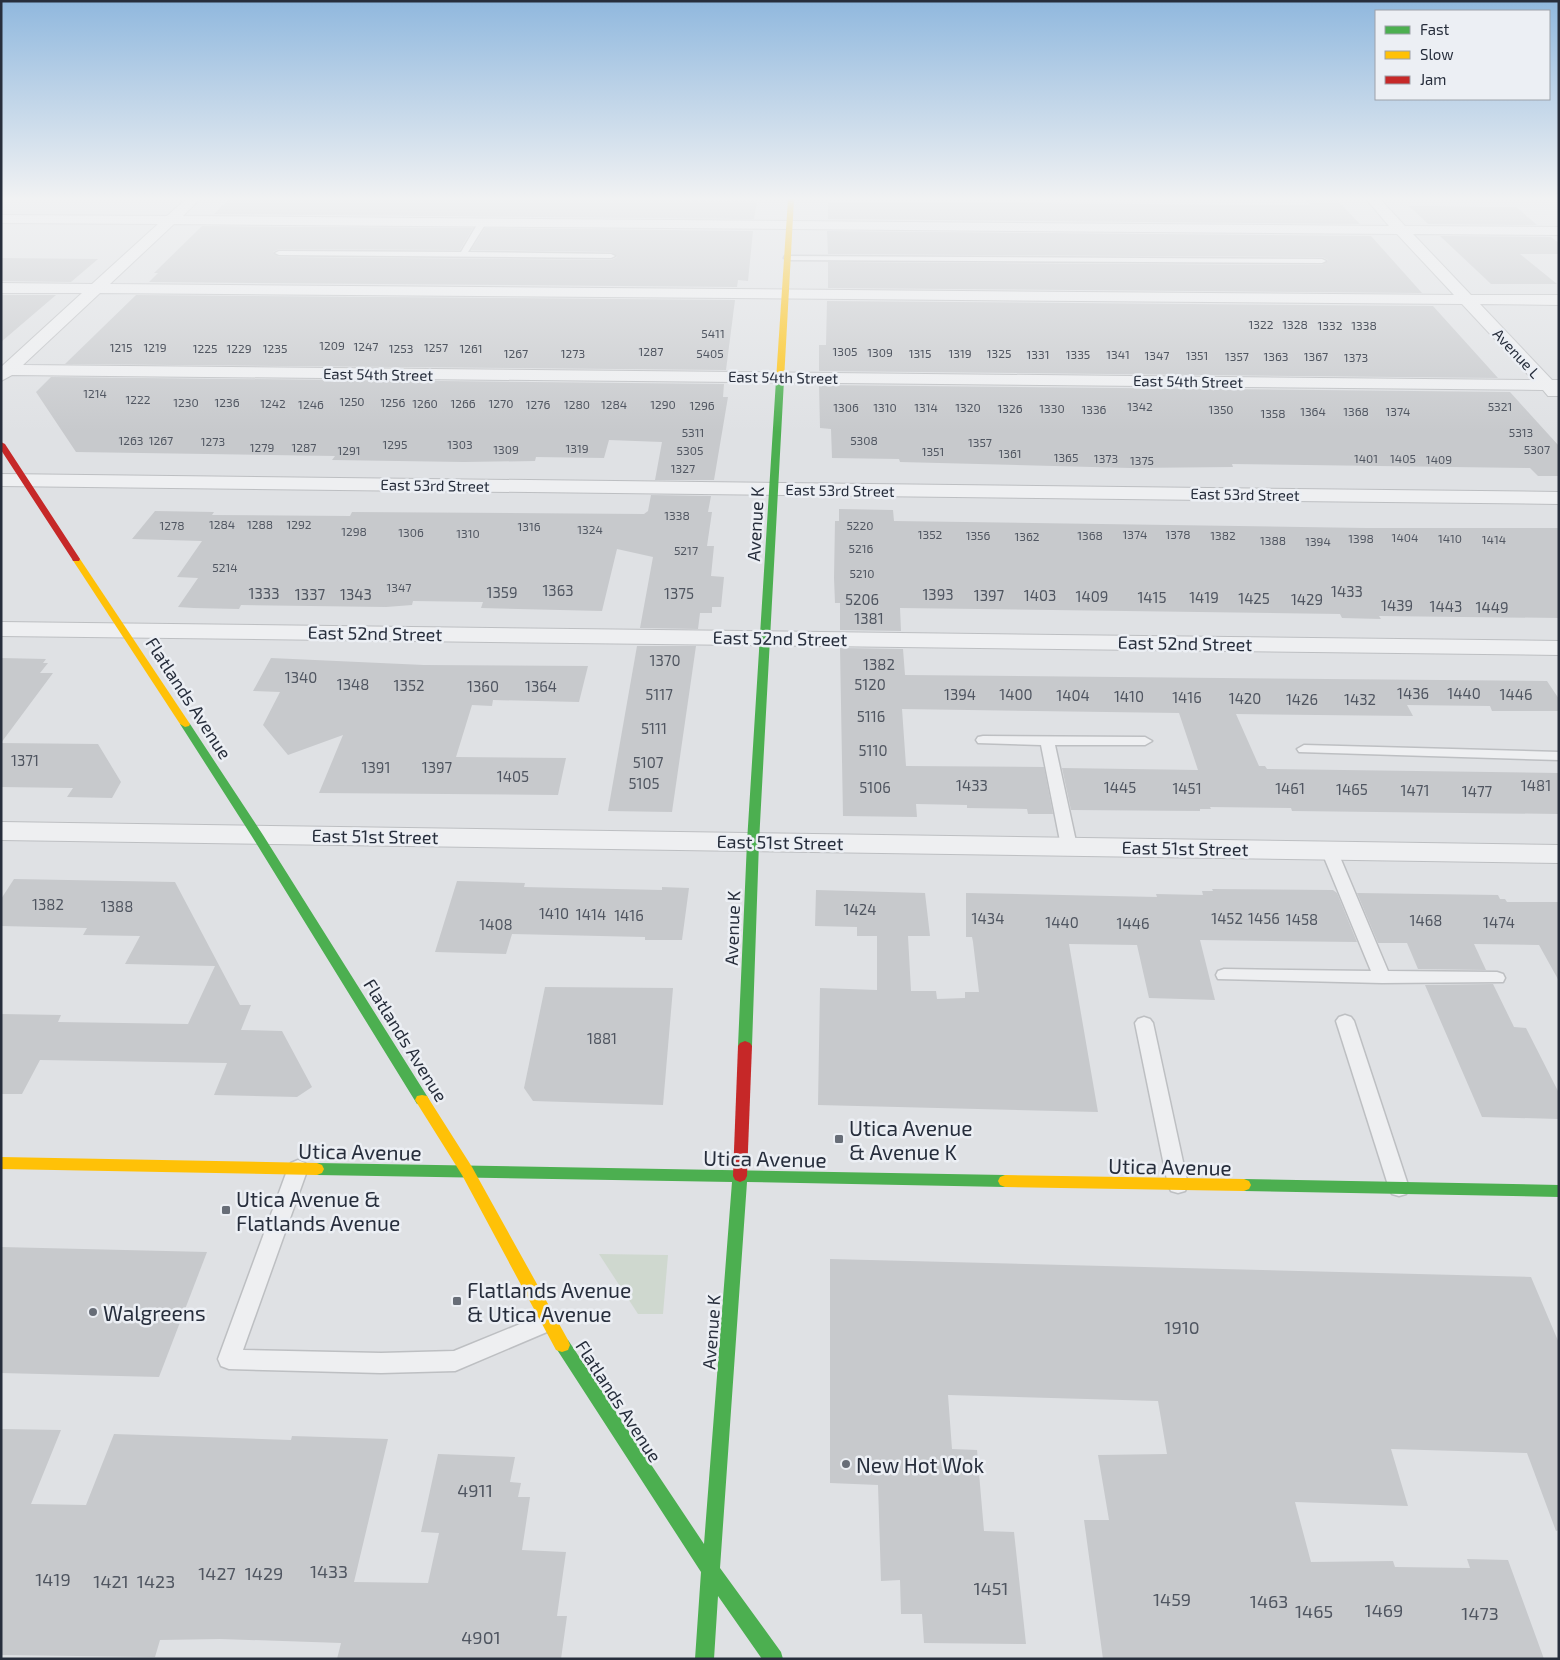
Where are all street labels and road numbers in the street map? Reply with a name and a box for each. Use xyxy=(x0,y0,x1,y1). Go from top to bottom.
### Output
street label: Avenue L xyxy=(1490,324,1545,382)
street label: East 54th Street xyxy=(323,364,433,384)
street label: East 54th Street xyxy=(728,367,838,387)
street label: East 54th Street xyxy=(1133,371,1243,391)
street label: East 53rd Street xyxy=(380,475,490,495)
street label: East 53rd Street xyxy=(785,480,895,500)
street label: East 53rd Street xyxy=(1190,484,1300,504)
street label: Avenue K xyxy=(742,486,768,562)
street label: East 52nd Street xyxy=(308,621,443,645)
street label: East 52nd Street xyxy=(713,626,848,650)
street label: East 52nd Street xyxy=(1118,631,1253,655)
street label: Flatlands Avenue xyxy=(141,633,237,763)
street label: East 51st Street xyxy=(311,824,439,848)
street label: East 51st Street xyxy=(716,830,844,854)
street label: East 51st Street xyxy=(1121,836,1249,860)
street label: Avenue K xyxy=(720,890,744,966)
street label: Flatlands Avenue xyxy=(359,974,453,1106)
street label: Utica Avenue xyxy=(298,1137,422,1165)
street label: Utica Avenue xyxy=(703,1144,827,1172)
street label: Utica Avenue xyxy=(1108,1152,1232,1180)
street label: Avenue K xyxy=(697,1293,725,1370)
street label: Flatlands Avenue xyxy=(571,1336,667,1466)

